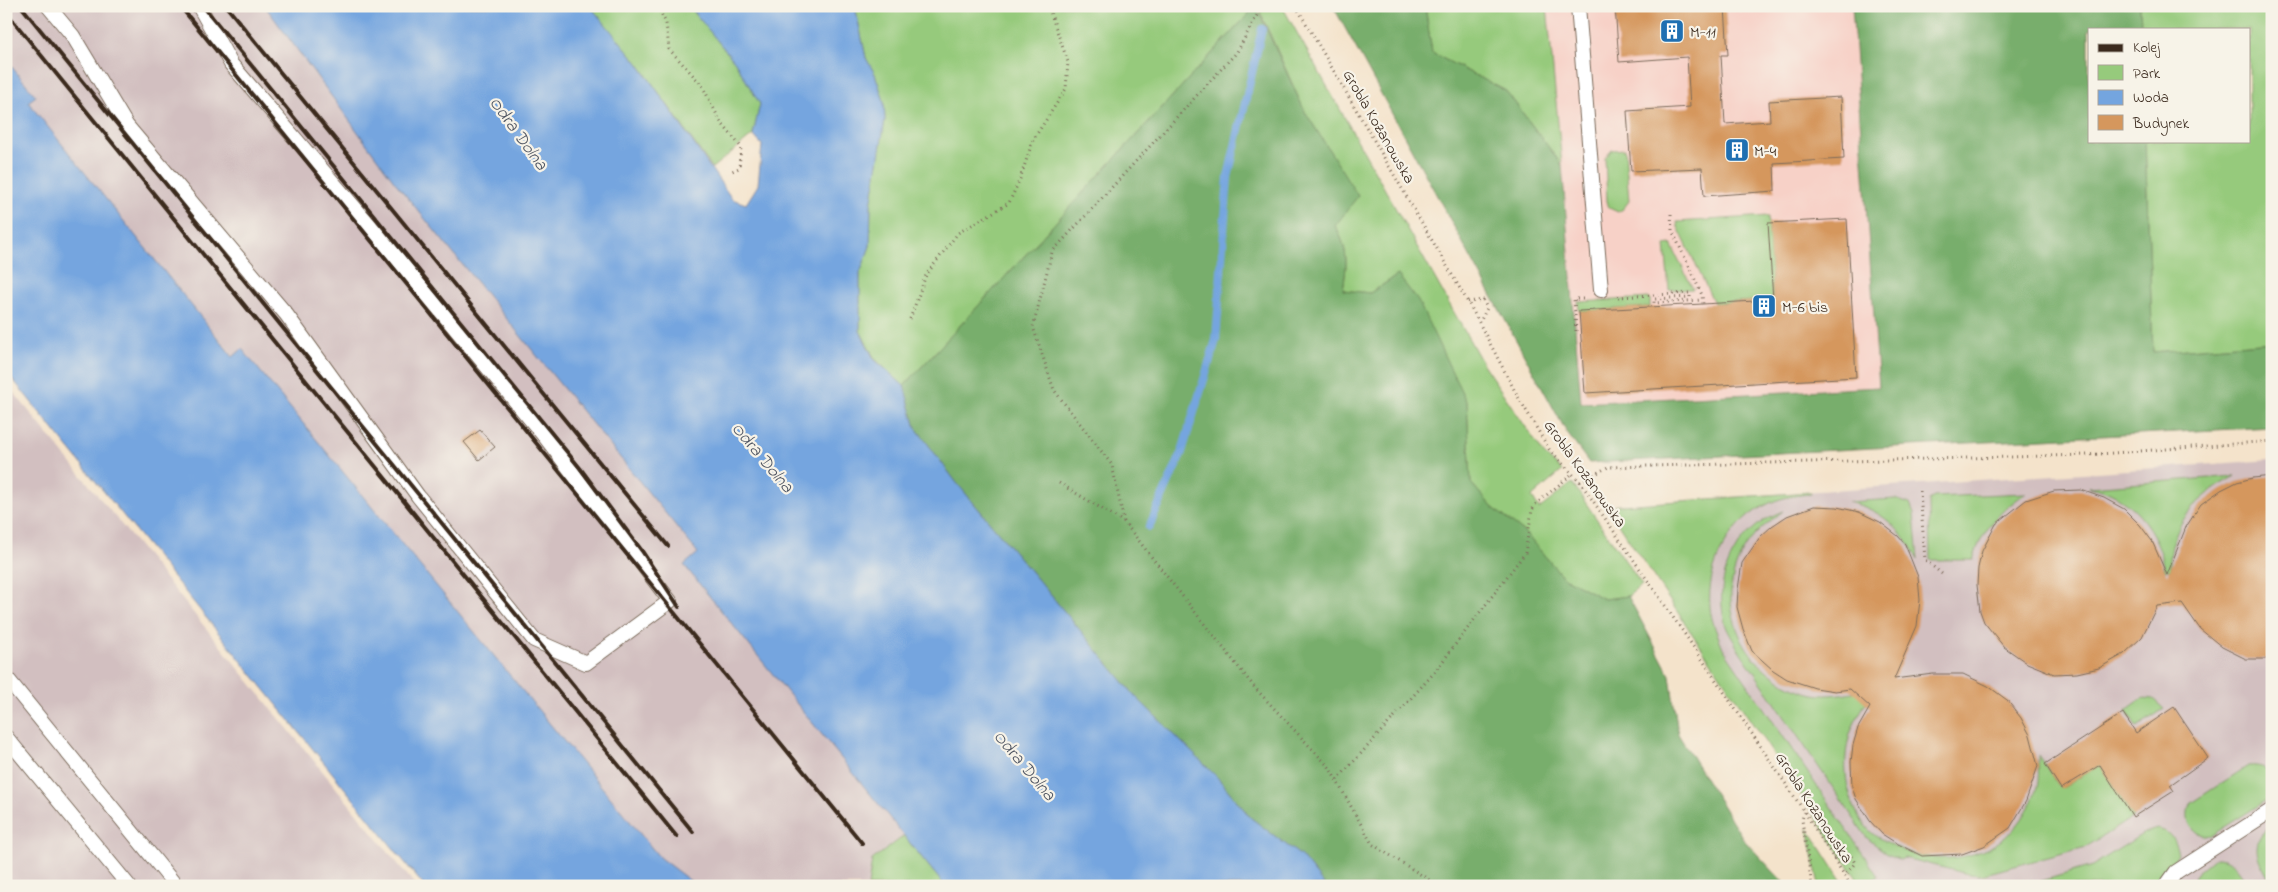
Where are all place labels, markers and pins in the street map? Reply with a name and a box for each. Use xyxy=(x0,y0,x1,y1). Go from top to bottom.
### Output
building icon: M-11 xyxy=(1659,18,1685,44)
place label: M-11 xyxy=(1690,21,1716,45)
building icon: M-4 xyxy=(1724,137,1750,163)
place label: M-4 xyxy=(1754,140,1777,164)
building icon: M-6 bis xyxy=(1751,293,1777,319)
place label: M-6 bis xyxy=(1782,296,1828,320)

